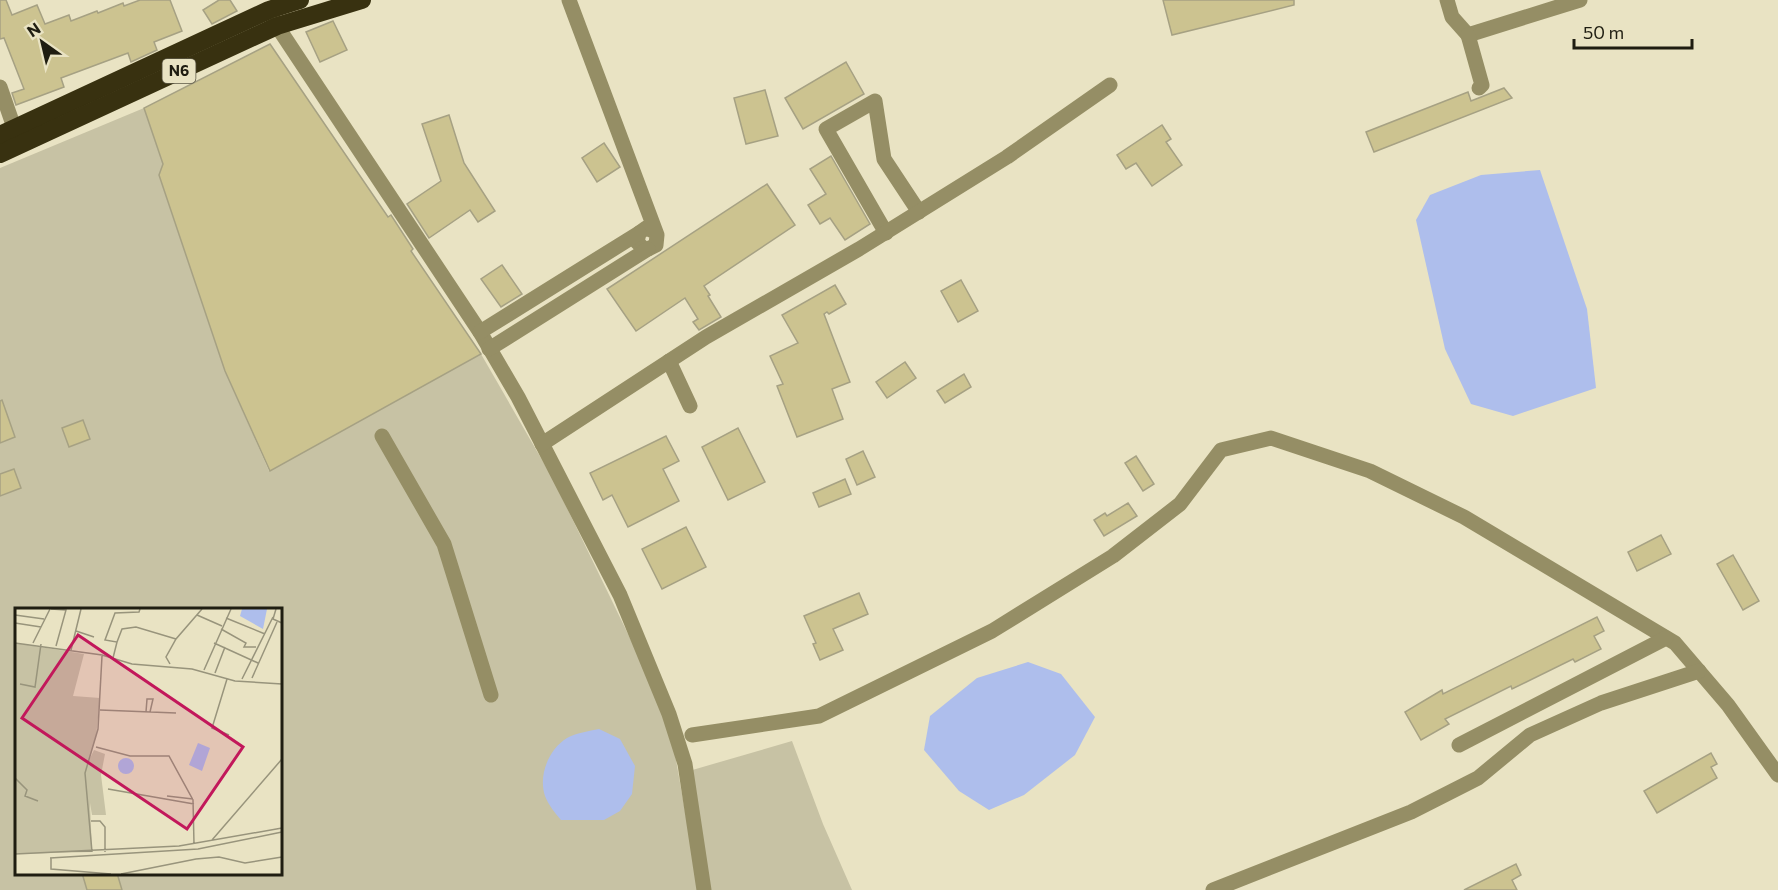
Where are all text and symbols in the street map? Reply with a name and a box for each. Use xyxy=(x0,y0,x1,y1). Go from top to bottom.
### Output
north arrow xyxy=(12,12,72,72)
scale bar xyxy=(1574,12,1692,50)
text: N xyxy=(23,18,44,40)
text: 50 m xyxy=(1583,21,1624,43)
road number: N6 xyxy=(162,59,195,83)
inset map xyxy=(15,608,282,875)

